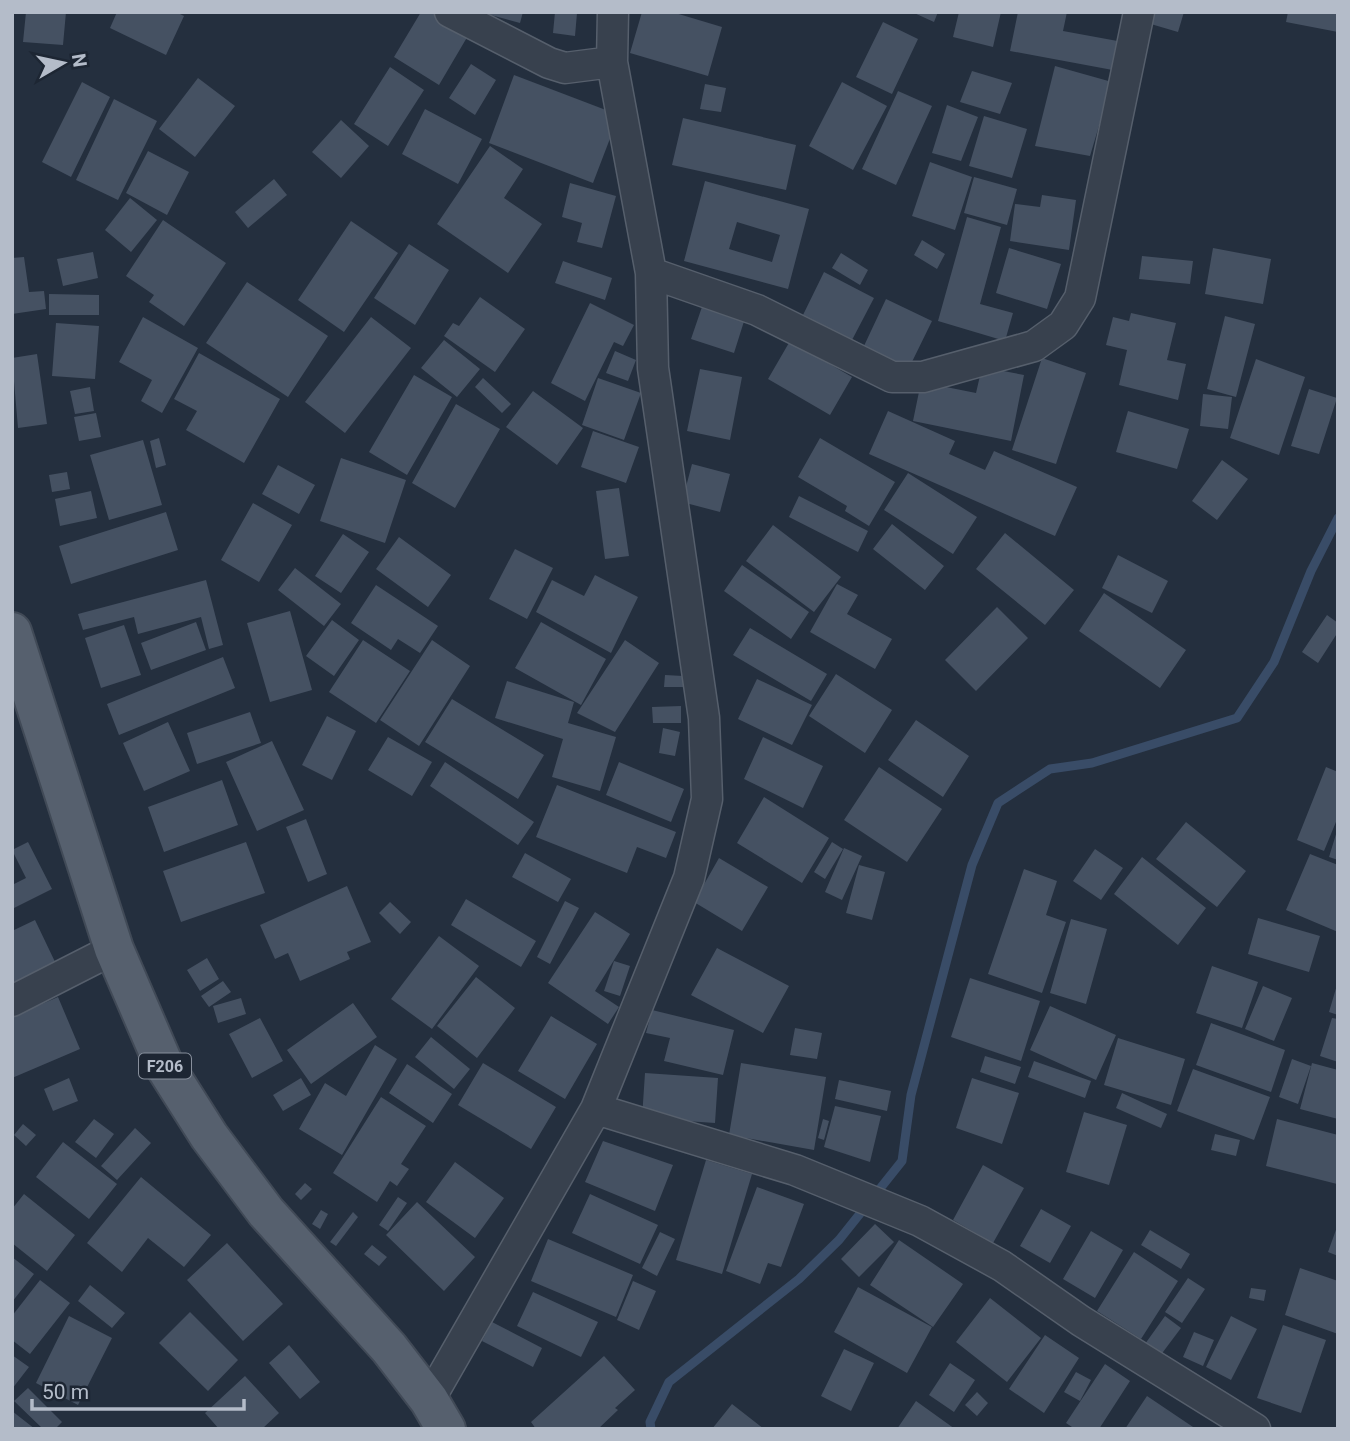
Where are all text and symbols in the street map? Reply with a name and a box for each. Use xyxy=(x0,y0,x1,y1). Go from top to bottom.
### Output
north arrow xyxy=(28,28,98,98)
text: N xyxy=(67,52,92,69)
road number: F206 xyxy=(139,1054,191,1078)
scale bar xyxy=(32,1368,243,1412)
text: 50 m xyxy=(42,1380,89,1404)

